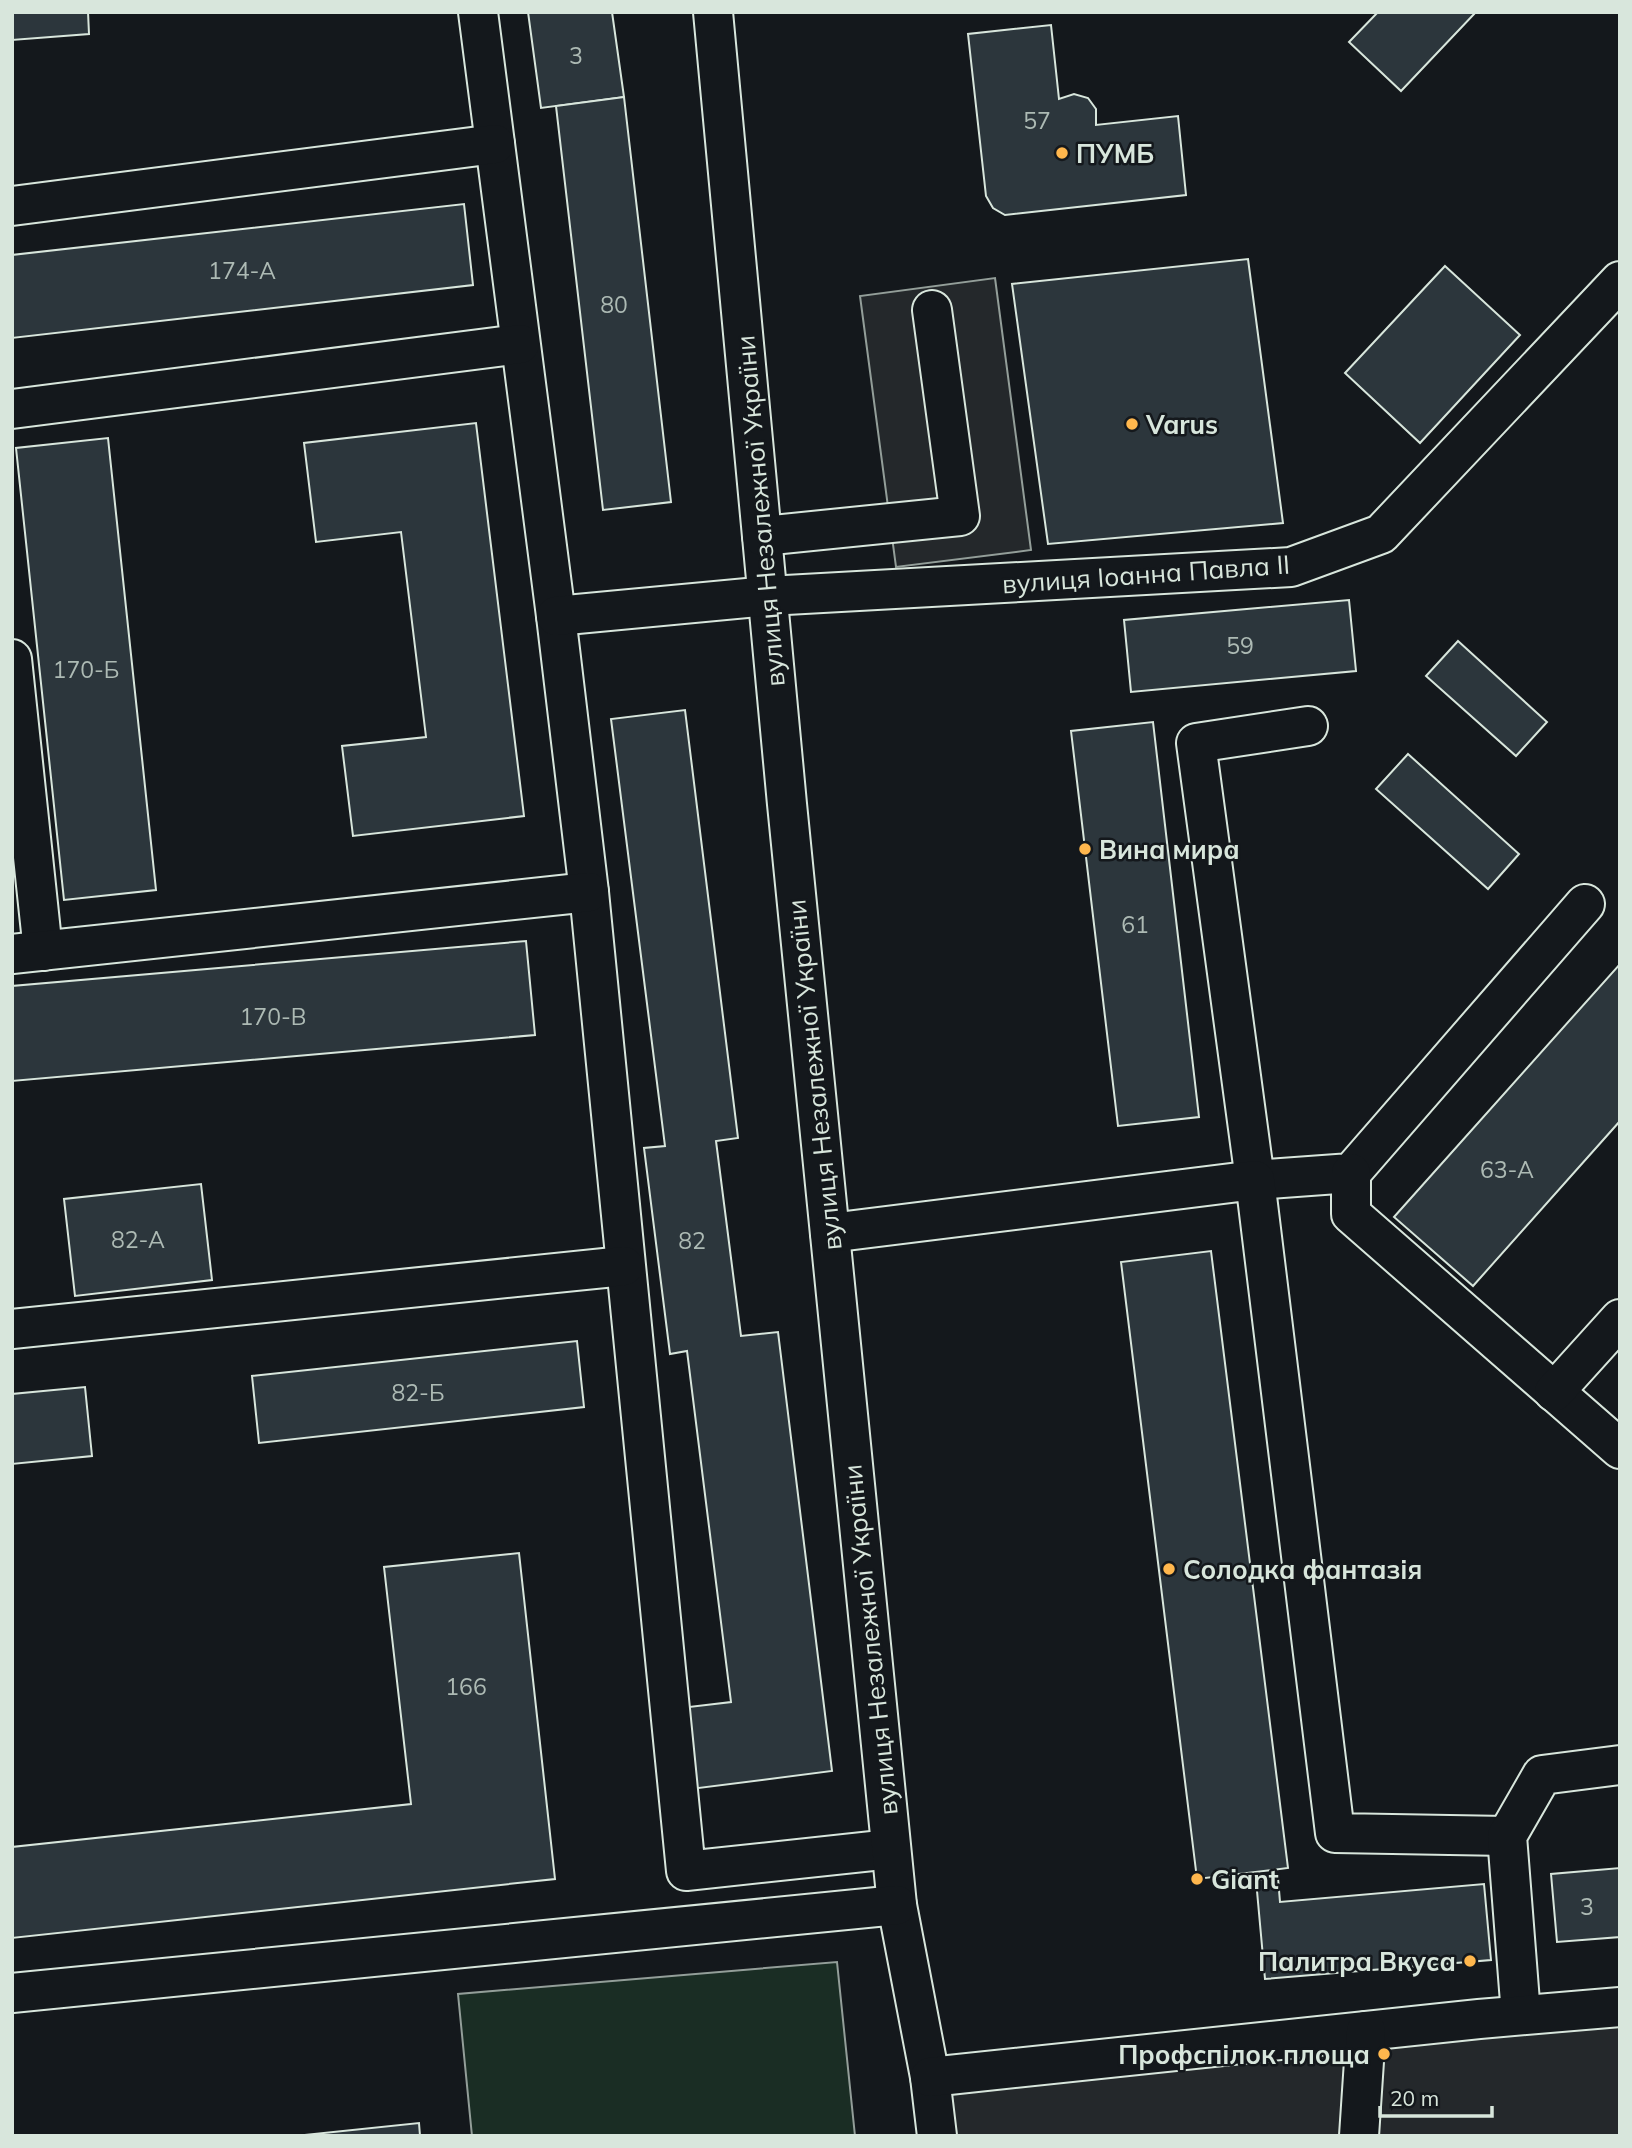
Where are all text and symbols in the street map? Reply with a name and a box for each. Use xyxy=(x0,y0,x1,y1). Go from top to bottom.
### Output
house number: 3 xyxy=(569,41,583,70)
house number: 57 xyxy=(1023,106,1051,135)
place label: ПУМБ xyxy=(1076,137,1154,170)
marker: ПУМБ xyxy=(1054,145,1070,161)
house number: 174-А xyxy=(208,256,276,285)
house number: 80 xyxy=(600,290,628,319)
street label: вулиця Незалежної України xyxy=(728,334,792,688)
place label: Varus xyxy=(1145,408,1218,441)
marker: Varus xyxy=(1124,416,1140,432)
street label: вулиця Іоанна Павла ІІ xyxy=(1001,547,1291,601)
house number: 59 xyxy=(1226,631,1254,660)
house number: 170-Б xyxy=(53,655,119,684)
place label: Вина мира xyxy=(1099,833,1240,866)
marker: Вина мира xyxy=(1077,841,1093,857)
street label: вулиця Незалежної України xyxy=(779,898,849,1252)
house number: 61 xyxy=(1121,910,1149,939)
house number: 170-В xyxy=(240,1002,306,1031)
house number: 63-А xyxy=(1480,1155,1534,1184)
house number: 82-А xyxy=(111,1225,165,1254)
house number: 82 xyxy=(678,1226,706,1255)
house number: 82-Б xyxy=(391,1378,445,1407)
street label: вулиця Незалежної України xyxy=(835,1463,905,1817)
place label: Солодка фантазія xyxy=(1183,1553,1422,1586)
marker: Солодка фантазія xyxy=(1161,1561,1177,1577)
house number: 166 xyxy=(445,1672,487,1701)
place label: Giant xyxy=(1211,1863,1279,1896)
marker: Giant xyxy=(1189,1871,1205,1887)
house number: 3 xyxy=(1580,1892,1594,1921)
place label: Палитра Вкуса xyxy=(1258,1945,1456,1978)
marker: Палитра Вкуса xyxy=(1462,1953,1478,1969)
place label: Профспілок площа xyxy=(1118,2038,1370,2071)
marker: Профспілок площа xyxy=(1376,2046,1392,2062)
scale bar xyxy=(1380,2074,1492,2118)
text: 20 m xyxy=(1390,2085,1439,2111)

